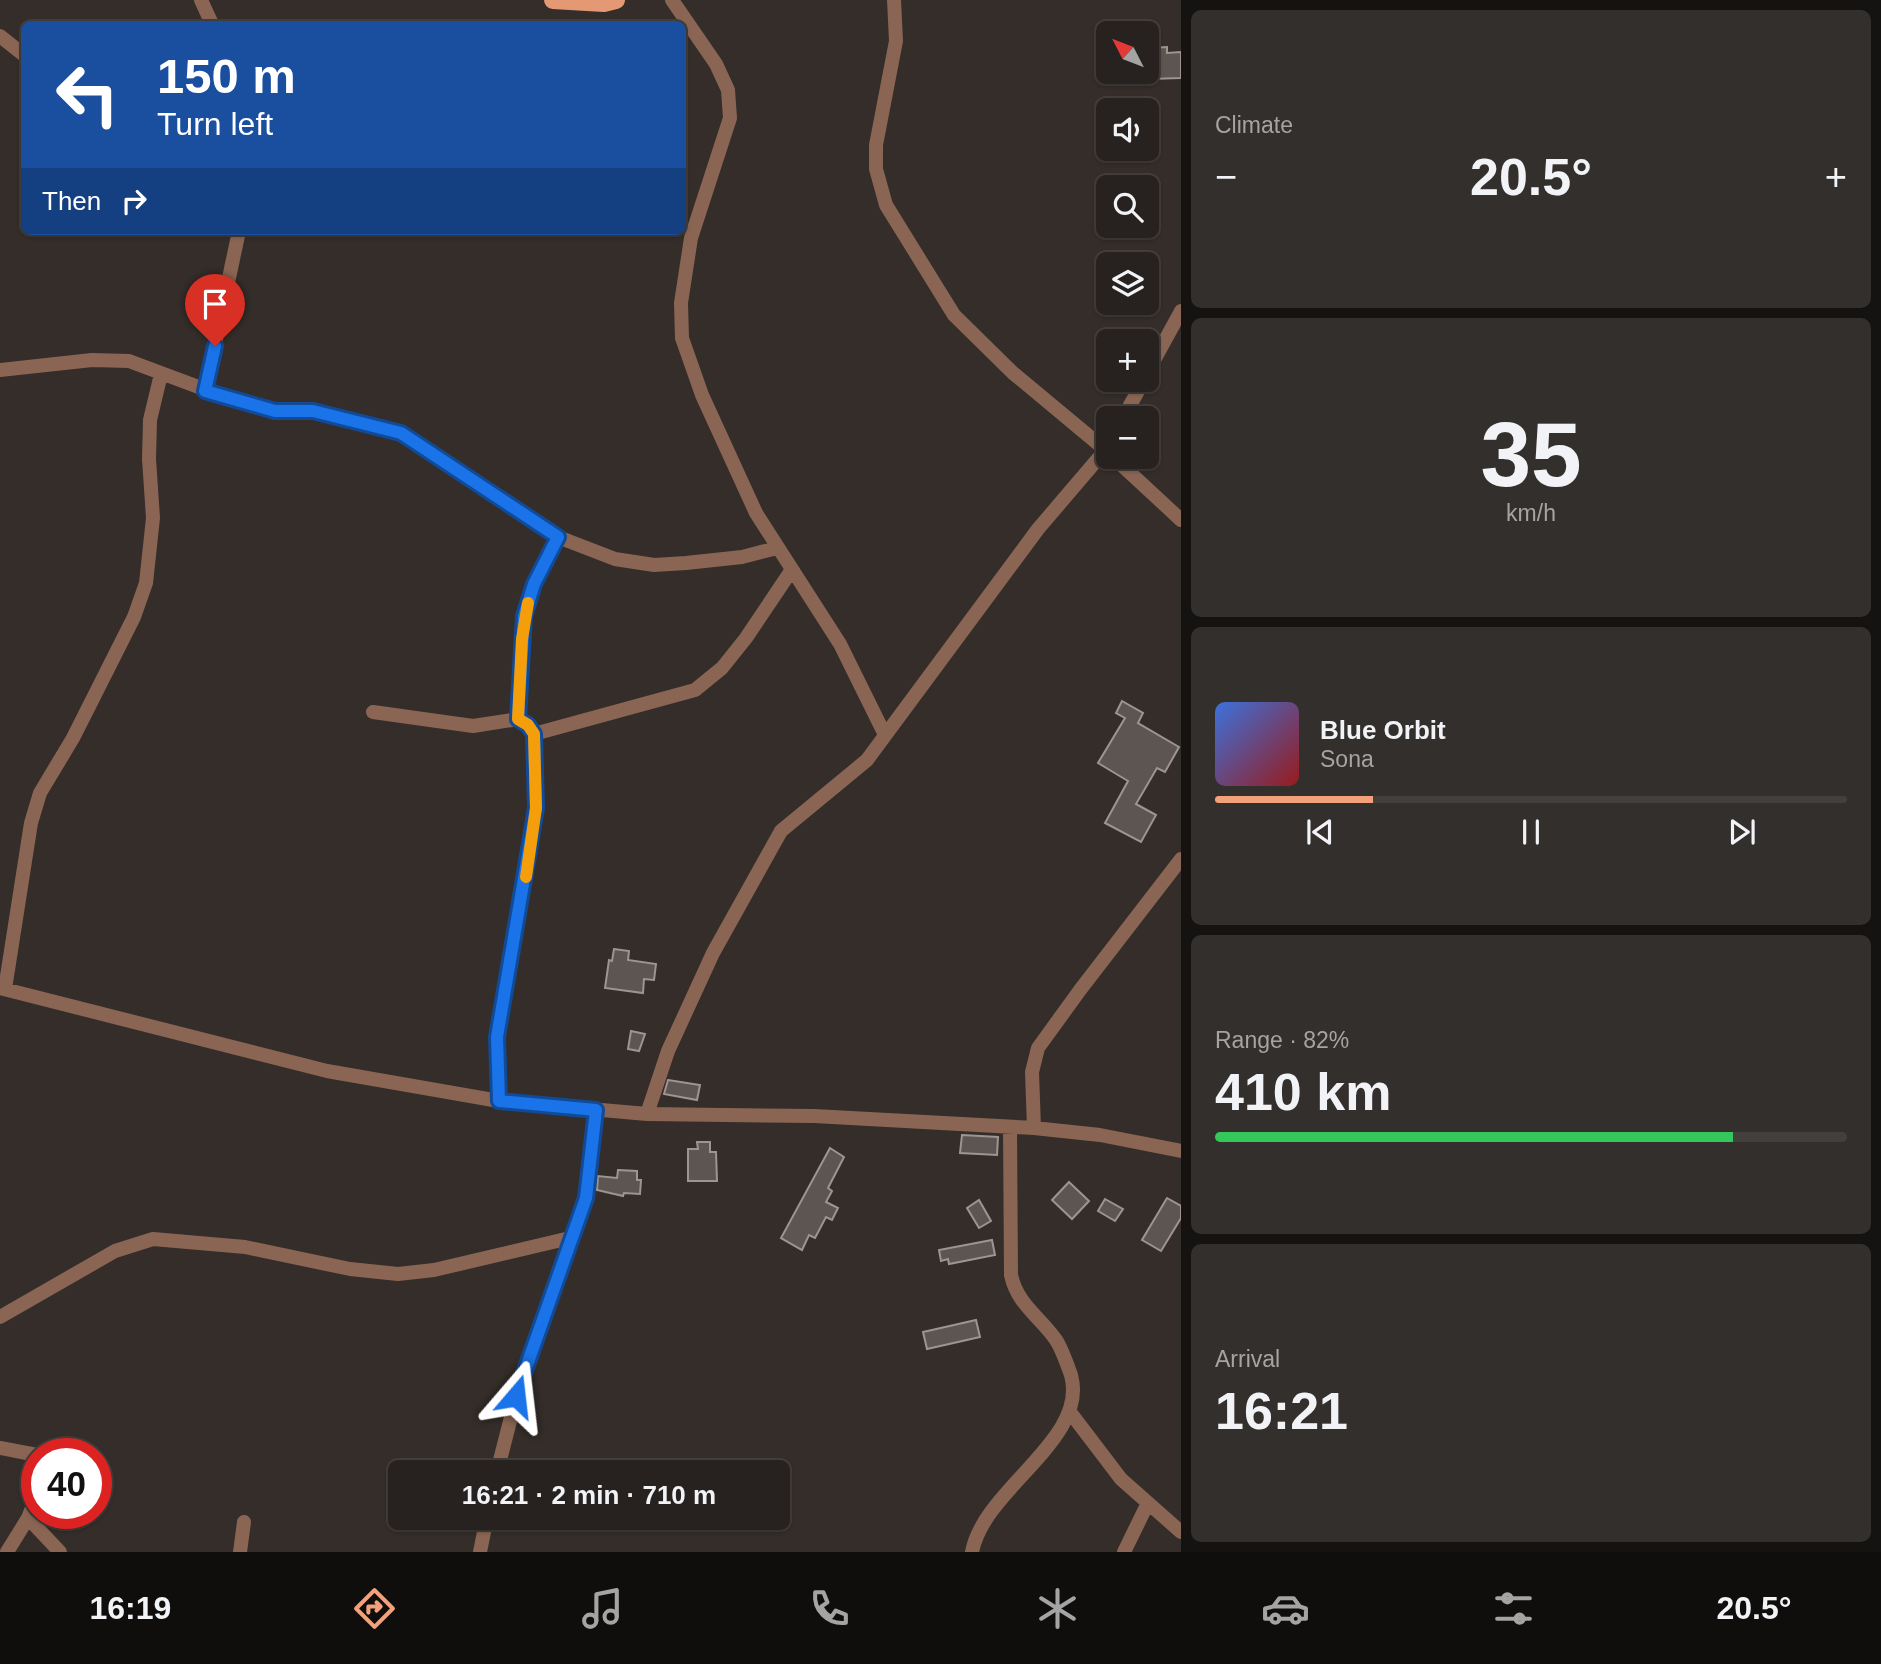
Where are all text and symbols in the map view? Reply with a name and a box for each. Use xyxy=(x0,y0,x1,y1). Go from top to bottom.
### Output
north arrow xyxy=(1096,21,1158,84)
map controls xyxy=(1096,21,1159,469)
icon: left xyxy=(42,49,133,140)
text: 150 m xyxy=(157,49,296,103)
button: sound xyxy=(1096,98,1159,161)
text: Turn left xyxy=(157,106,273,142)
text: Climate xyxy=(1215,112,1293,138)
text: 20.5° xyxy=(1470,148,1592,206)
text: − xyxy=(1215,156,1237,198)
text: + xyxy=(1825,156,1847,198)
button: search xyxy=(1096,175,1159,238)
icon: right xyxy=(115,182,153,220)
text: Then xyxy=(42,186,101,216)
button: layers xyxy=(1096,252,1159,315)
pin xyxy=(185,274,245,346)
icon: arrive xyxy=(196,285,234,323)
button: + xyxy=(1096,329,1159,392)
text: 35 xyxy=(1480,404,1582,505)
button: − xyxy=(1096,406,1159,469)
text: km/h xyxy=(1506,500,1556,526)
text: Blue Orbit xyxy=(1320,715,1446,745)
text: Sona xyxy=(1320,746,1374,772)
icon: previous xyxy=(1301,813,1339,851)
icon: pause xyxy=(1512,813,1550,851)
icon: next xyxy=(1723,813,1761,851)
text: Range · 82% xyxy=(1215,1027,1349,1053)
text: 410 km xyxy=(1215,1063,1391,1121)
text: Arrival xyxy=(1215,1346,1280,1372)
position arrow xyxy=(479,1359,553,1433)
text: 16:21 xyxy=(1215,1382,1348,1440)
speed limit sign: 40 xyxy=(21,1438,112,1529)
text: 16:21 · 2 min · 710 m xyxy=(462,1480,716,1510)
icon: directions xyxy=(350,1584,399,1633)
icon: music xyxy=(578,1584,627,1633)
icon: phone xyxy=(805,1584,854,1633)
icon: climate xyxy=(1033,1584,1082,1633)
icon: car xyxy=(1261,1584,1310,1633)
icon: filters xyxy=(1489,1584,1538,1633)
text: 16:19 xyxy=(89,1590,171,1626)
text: 20.5° xyxy=(1716,1590,1792,1626)

